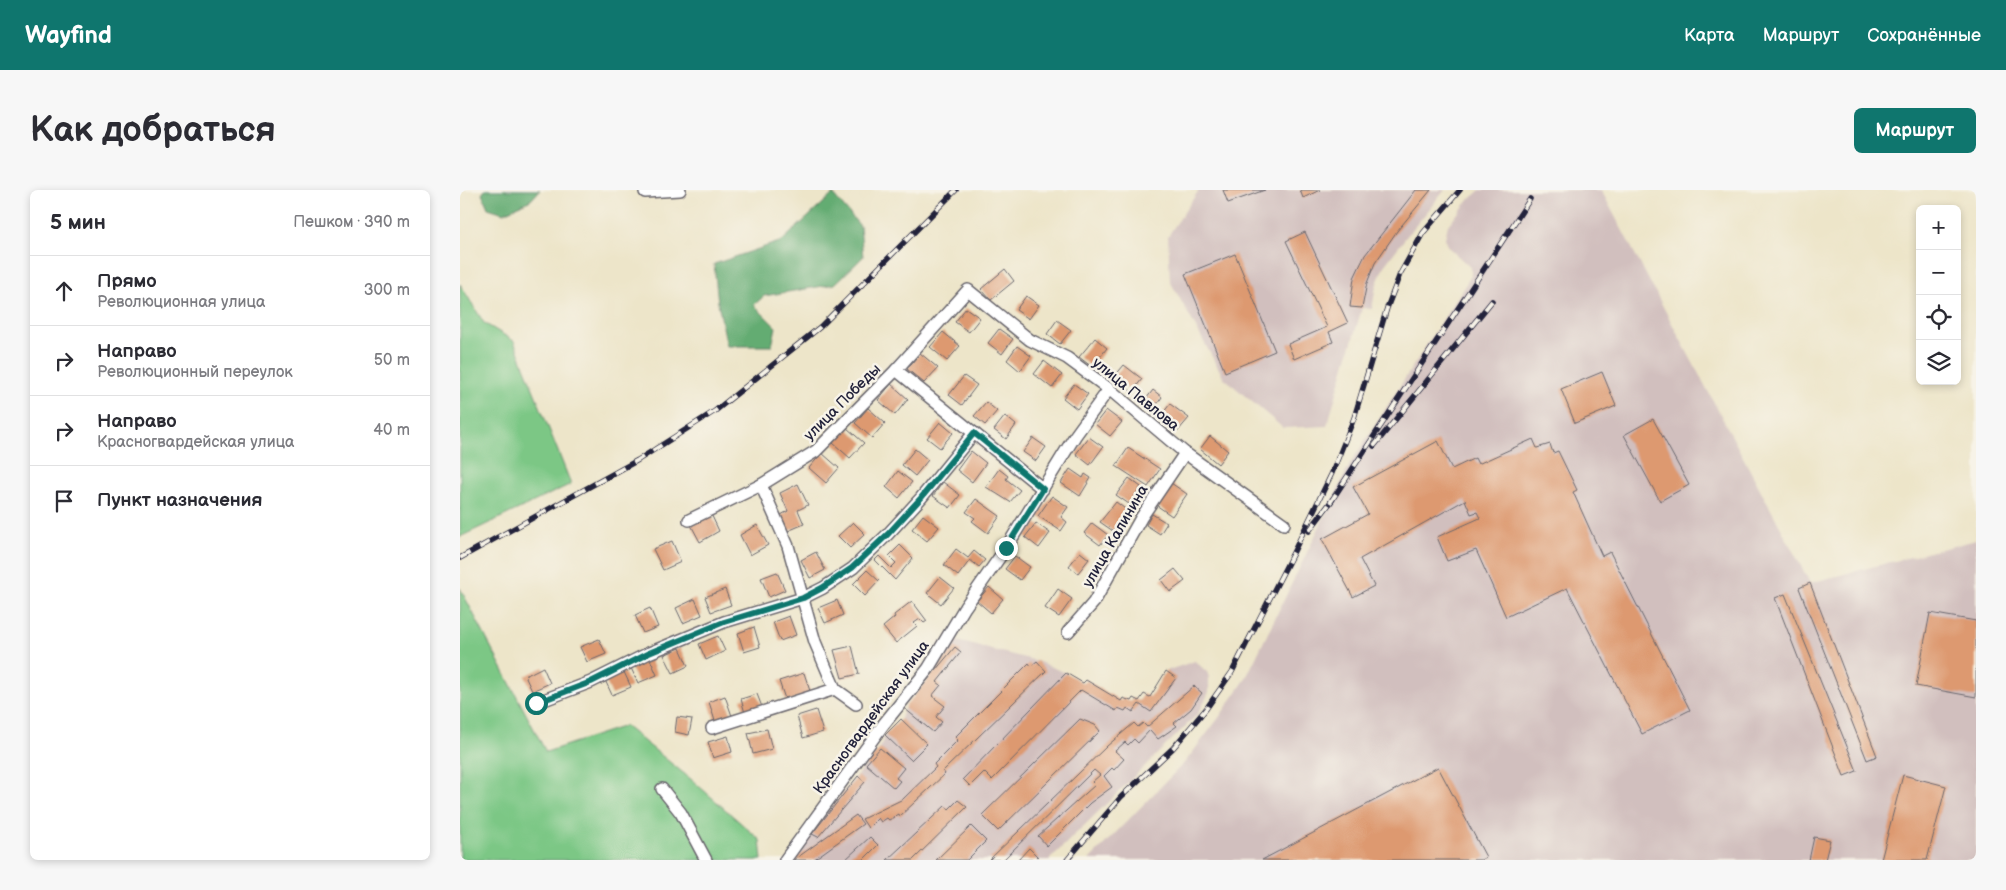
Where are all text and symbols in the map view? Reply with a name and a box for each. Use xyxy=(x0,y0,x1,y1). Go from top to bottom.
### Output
text: Wayfind xyxy=(25,21,112,50)
text: Карта xyxy=(1684,25,1735,46)
text: Маршрут xyxy=(1763,25,1839,46)
text: Сохранённые xyxy=(1867,25,1981,46)
button: Маршрут xyxy=(1854,108,1976,153)
text: Как добраться xyxy=(30,109,276,152)
map controls xyxy=(1916,205,1961,385)
button: + xyxy=(1916,205,1961,250)
text: 5 мин xyxy=(50,210,106,235)
text: Пешком · 390 m xyxy=(293,213,410,232)
button: − xyxy=(1916,250,1961,295)
text: Прямо xyxy=(97,270,157,293)
icon: ahead xyxy=(50,277,78,305)
text: 300 m xyxy=(364,281,410,300)
text: Революционная улица xyxy=(97,293,265,312)
button: locate xyxy=(1916,295,1961,340)
text: Направо xyxy=(97,340,177,363)
button: layers xyxy=(1916,340,1961,385)
icon: right xyxy=(50,347,78,375)
text: 50 m xyxy=(374,351,410,370)
street label: улица Павлова xyxy=(1088,353,1183,435)
street label: улица Победы xyxy=(800,360,885,445)
text: Революционный переулок xyxy=(97,363,293,382)
text: Направо xyxy=(97,410,177,433)
icon: right xyxy=(50,417,78,445)
text: 40 m xyxy=(373,421,410,440)
text: Красногвардейская улица xyxy=(97,433,295,452)
street label: улица Калинина xyxy=(1078,482,1153,591)
icon: arrive xyxy=(50,487,78,515)
text: Пункт назначения xyxy=(97,489,262,512)
route end xyxy=(995,537,1018,560)
street label: Красногвардейская улица xyxy=(809,637,934,798)
route start xyxy=(525,692,548,715)

